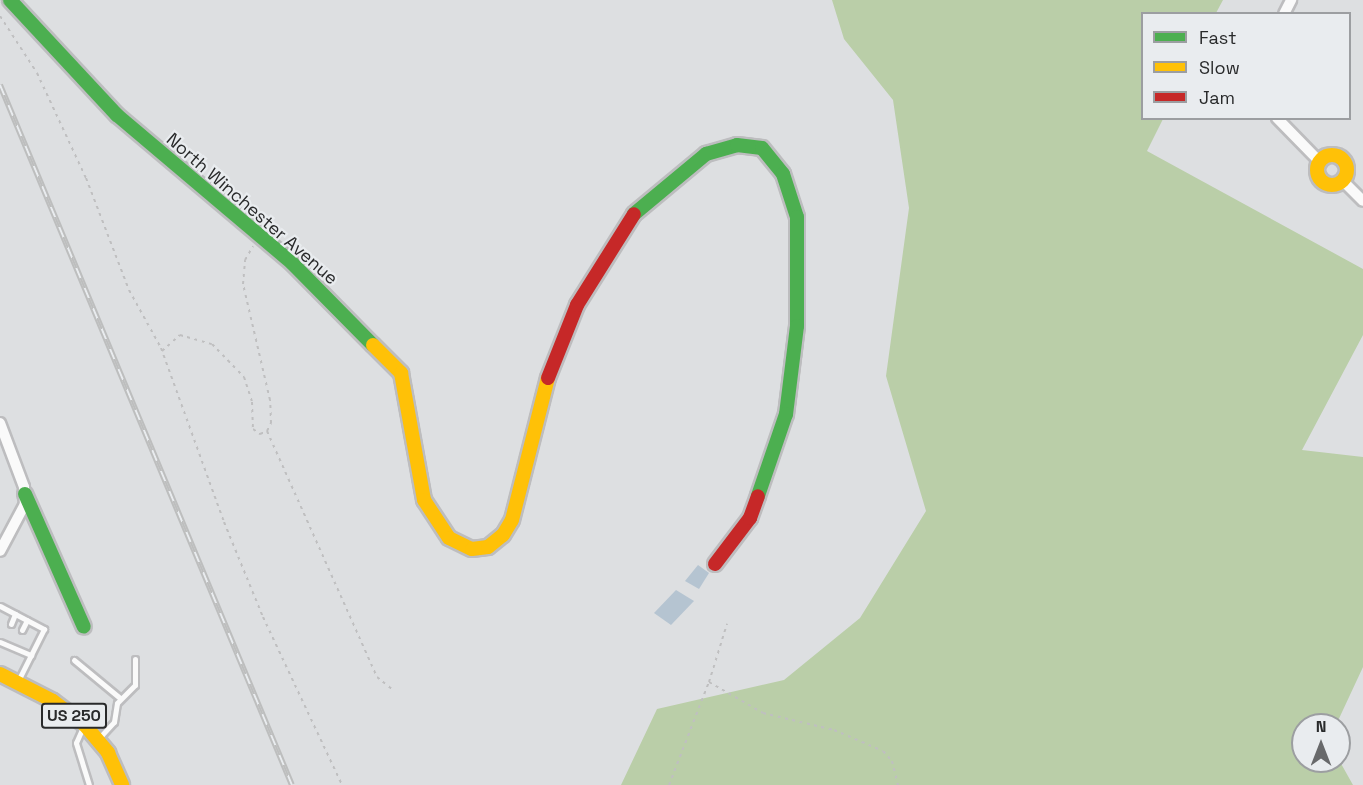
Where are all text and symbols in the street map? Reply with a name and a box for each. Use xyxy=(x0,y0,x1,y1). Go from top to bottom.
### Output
legend xyxy=(1141,12,1351,120)
text: Fast xyxy=(1199,26,1236,49)
text: Slow xyxy=(1199,56,1240,79)
text: Jam xyxy=(1199,86,1235,109)
street label: North Winchester Avenue xyxy=(162,129,342,289)
road number: US 250 xyxy=(41,703,107,729)
north arrow xyxy=(1291,713,1351,773)
text: N xyxy=(1316,716,1326,737)

